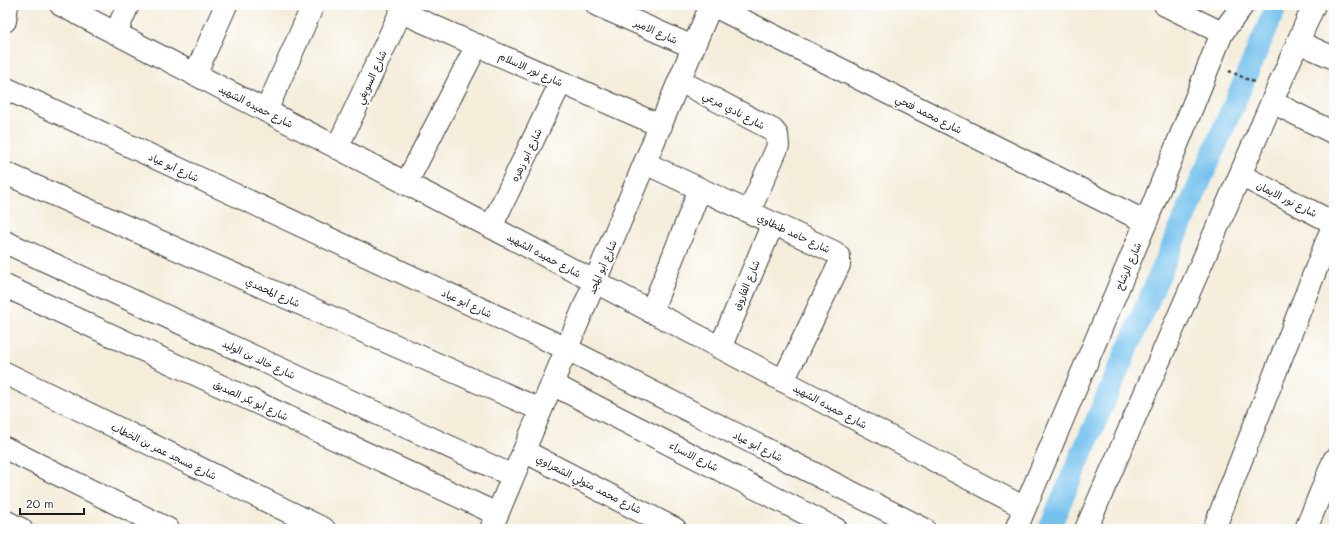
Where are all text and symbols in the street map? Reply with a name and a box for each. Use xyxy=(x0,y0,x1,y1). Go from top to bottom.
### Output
street label: شارع الامير xyxy=(631,15,680,48)
street label: شارع السويفي xyxy=(352,48,392,107)
street label: شارع نور الاسلام xyxy=(496,49,566,90)
street label: شارع حميده الشهيد xyxy=(216,81,296,132)
street label: شارع نادي مرعي xyxy=(699,88,768,135)
street label: شارع محمد فتحي xyxy=(892,91,965,140)
street label: شارع ابو زهره xyxy=(507,126,546,184)
street label: شارع أبو عياد xyxy=(146,149,202,186)
street label: شارع نور الايمان xyxy=(1254,178,1320,221)
street label: شارع حامد طنطاوي xyxy=(754,210,833,258)
street label: شارع حميده الشهيد xyxy=(504,230,584,281)
street label: شارع أبو المجد xyxy=(584,238,621,297)
street label: شارع الرشاح xyxy=(1112,240,1145,292)
street label: شارع الفاروق xyxy=(729,258,764,312)
street label: شارع المحمدي xyxy=(243,274,303,312)
street label: شارع أبو عياد xyxy=(439,285,495,322)
street label: شارع خالد بن الوليد xyxy=(220,336,298,383)
street label: شارع أبو بكر الصديق xyxy=(211,377,291,424)
street label: شارع حميده الشهيد xyxy=(790,381,870,432)
street label: شارع مسجد عمر بن الخطاب xyxy=(109,419,219,484)
street label: شارع أبو عياد xyxy=(730,428,785,465)
street label: شارع الاسراء xyxy=(667,438,721,475)
street label: شارع محمد متولي الشعراوي xyxy=(532,451,644,520)
scale bar xyxy=(20,490,84,516)
text: 20 m xyxy=(26,495,54,511)

